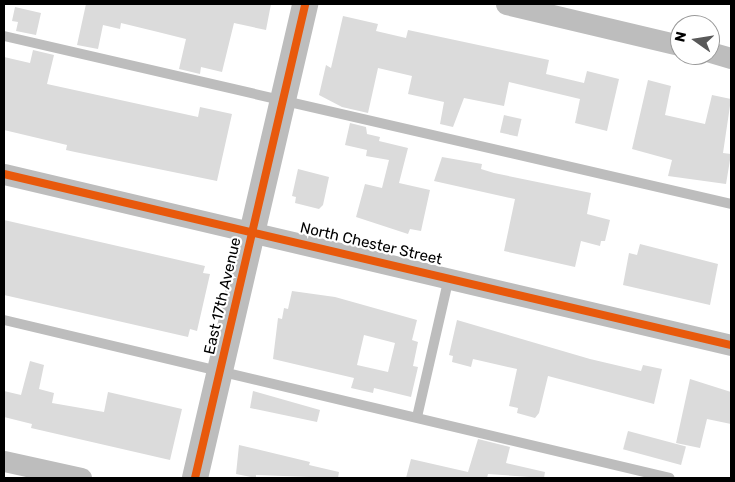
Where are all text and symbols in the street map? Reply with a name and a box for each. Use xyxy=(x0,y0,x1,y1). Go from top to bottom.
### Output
north arrow xyxy=(670,15,720,65)
text: N xyxy=(671,30,690,44)
street label: North Chester Street xyxy=(298,219,444,269)
street label: East 17th Avenue xyxy=(201,236,245,356)

